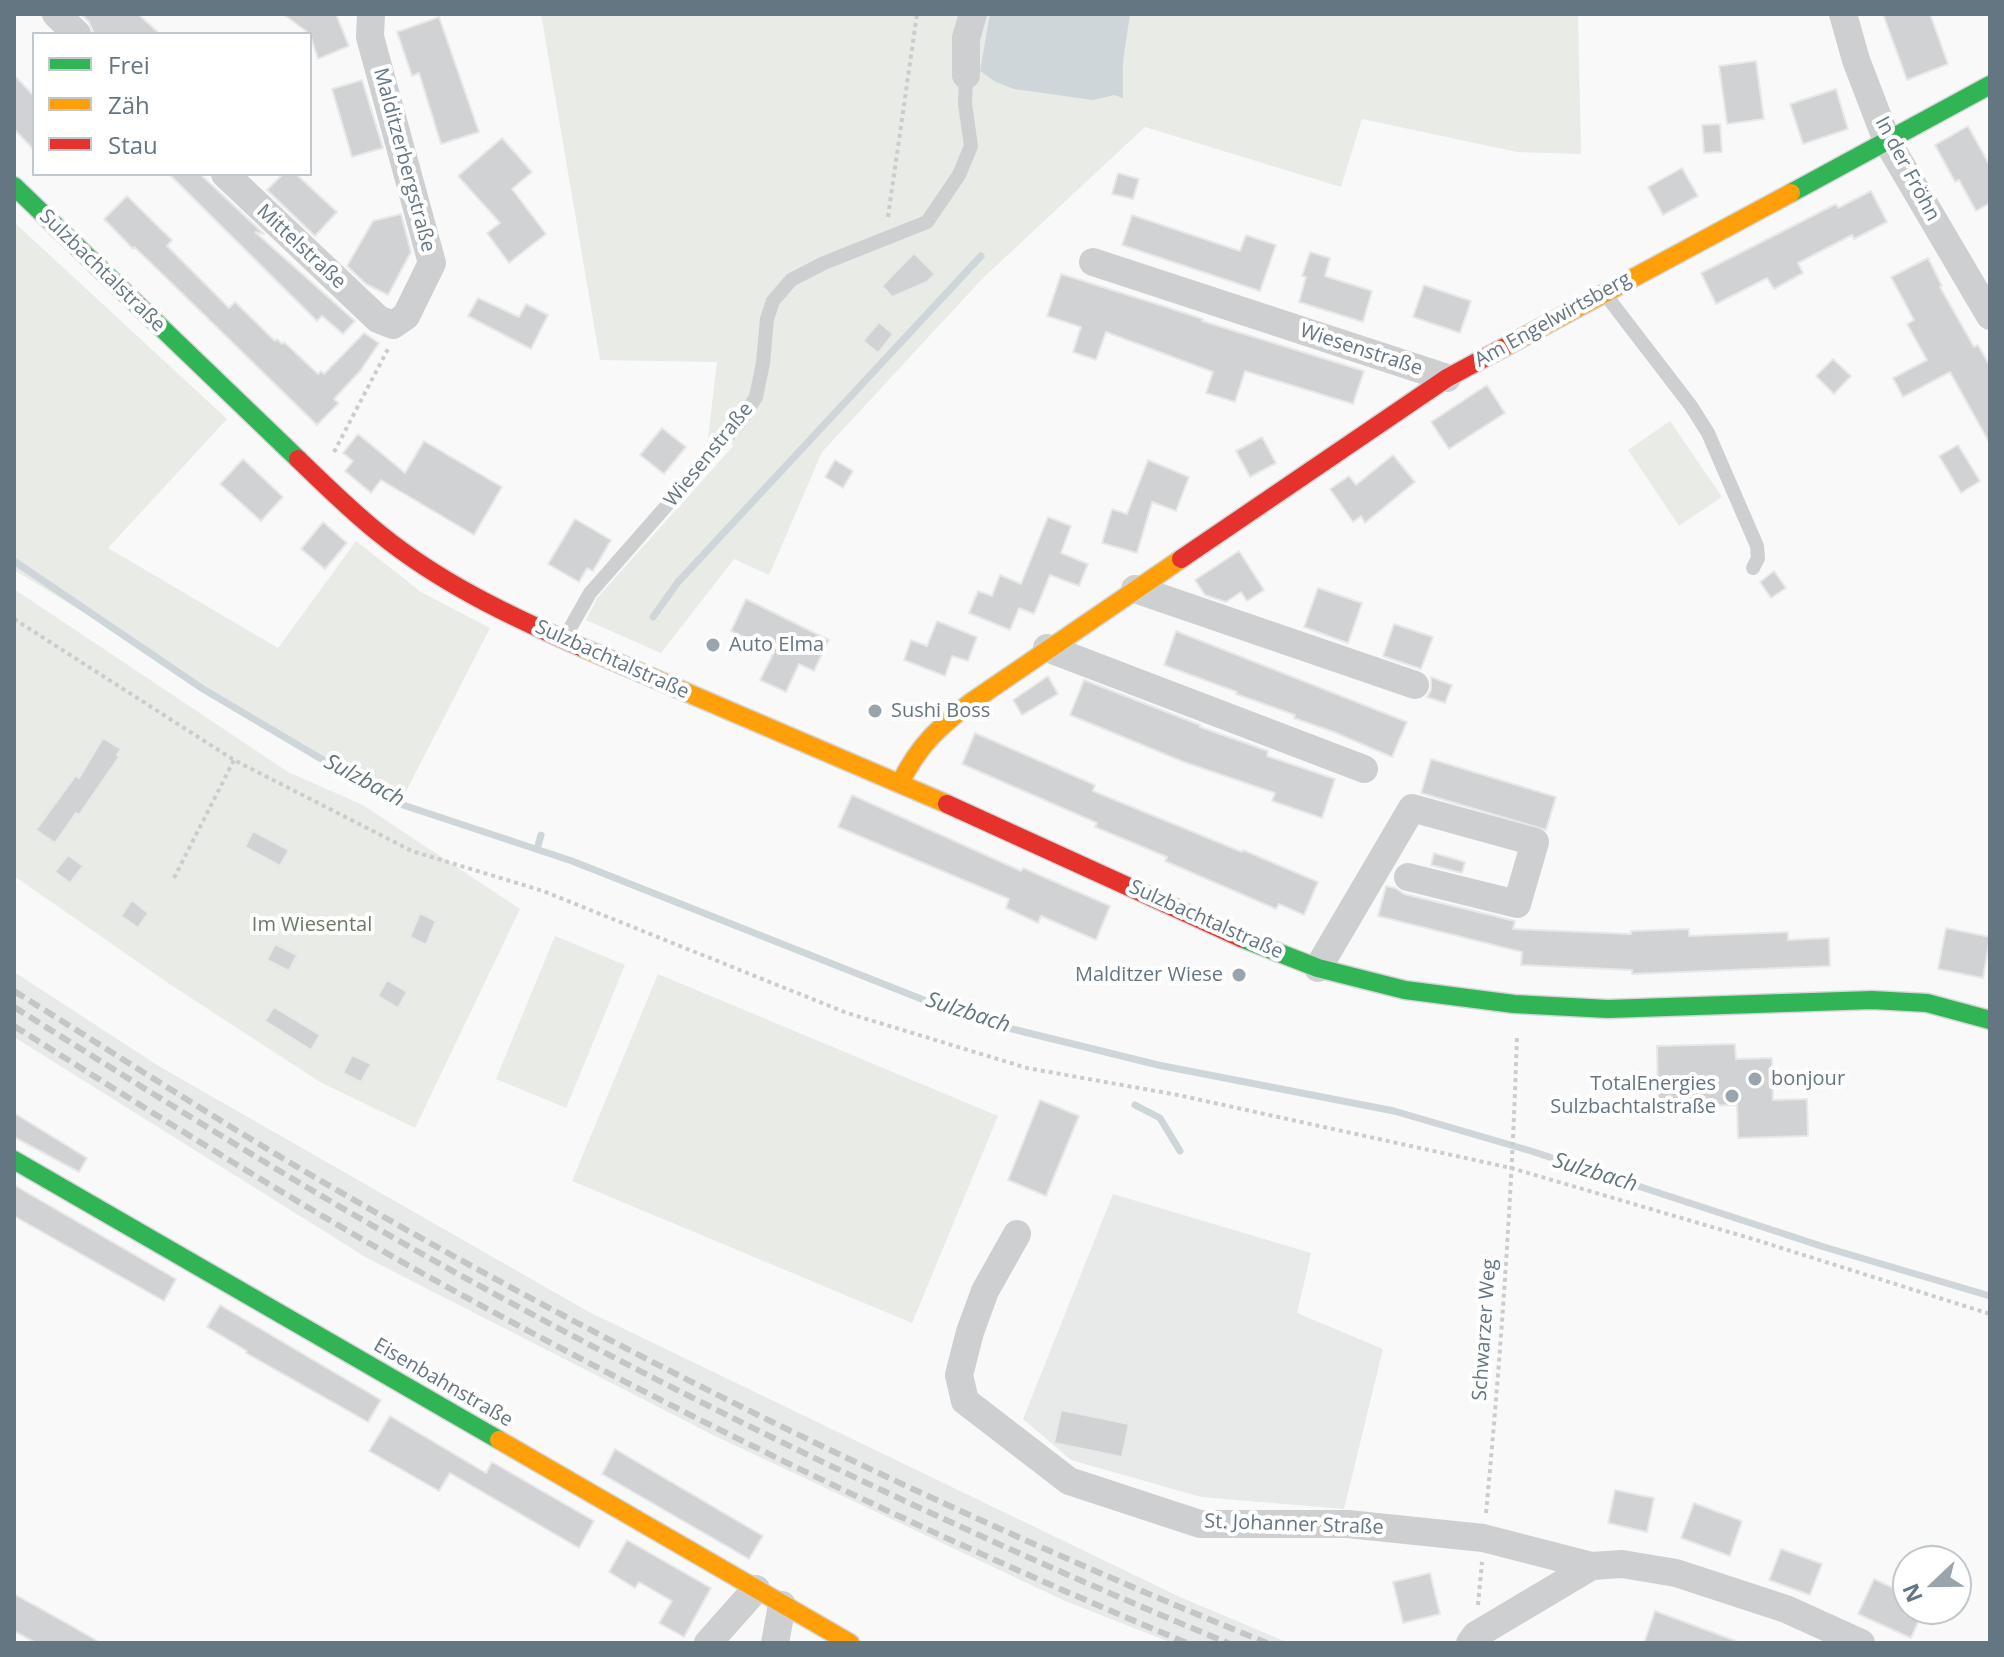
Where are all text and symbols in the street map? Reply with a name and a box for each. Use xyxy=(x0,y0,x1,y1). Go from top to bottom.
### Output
legend xyxy=(32,32,312,176)
text: Frei xyxy=(108,48,150,81)
street label: Malditzerbergstraße xyxy=(368,65,440,255)
text: Zäh xyxy=(108,88,150,121)
street label: In der Fröhn xyxy=(1869,113,1945,225)
text: Stau xyxy=(108,128,158,161)
street label: Mittelstraße xyxy=(251,200,351,294)
street label: Sulzbachtalstraße xyxy=(34,205,170,337)
street label: Am Engelwirtsberg xyxy=(1471,267,1635,373)
street label: Wiesenstraße xyxy=(1297,319,1425,381)
street label: Wiesenstraße xyxy=(660,398,758,512)
street label: Sulzbachtalstraße xyxy=(531,615,693,705)
place label: Auto Elma xyxy=(729,633,824,657)
marker: Auto Elma xyxy=(704,636,722,654)
place label: Sushi Boss xyxy=(891,699,990,723)
marker: Sushi Boss xyxy=(866,702,884,720)
water label: Sulzbach xyxy=(319,749,409,813)
street label: Sulzbachtalstraße xyxy=(1125,875,1287,965)
park label: Im Wiesental xyxy=(252,913,372,937)
place label: Malditzer Wiese xyxy=(1075,963,1223,987)
marker: Malditzer Wiese xyxy=(1230,966,1248,984)
water label: Sulzbach xyxy=(923,987,1013,1039)
place label: bonjour xyxy=(1771,1067,1845,1091)
marker: bonjour xyxy=(1746,1070,1764,1088)
place label: TotalEnergies Sulzbachtalstraße xyxy=(1550,1072,1716,1119)
marker: TotalEnergies Sulzbachtalstraße xyxy=(1723,1087,1741,1105)
water label: Sulzbach xyxy=(1550,1148,1640,1198)
street label: Schwarzer Weg xyxy=(1468,1258,1502,1402)
street label: Eisenbahnstraße xyxy=(369,1333,517,1433)
street label: St. Johanner Straße xyxy=(1204,1510,1384,1540)
north arrow xyxy=(1892,1545,1972,1625)
text: N xyxy=(1894,1579,1929,1607)

